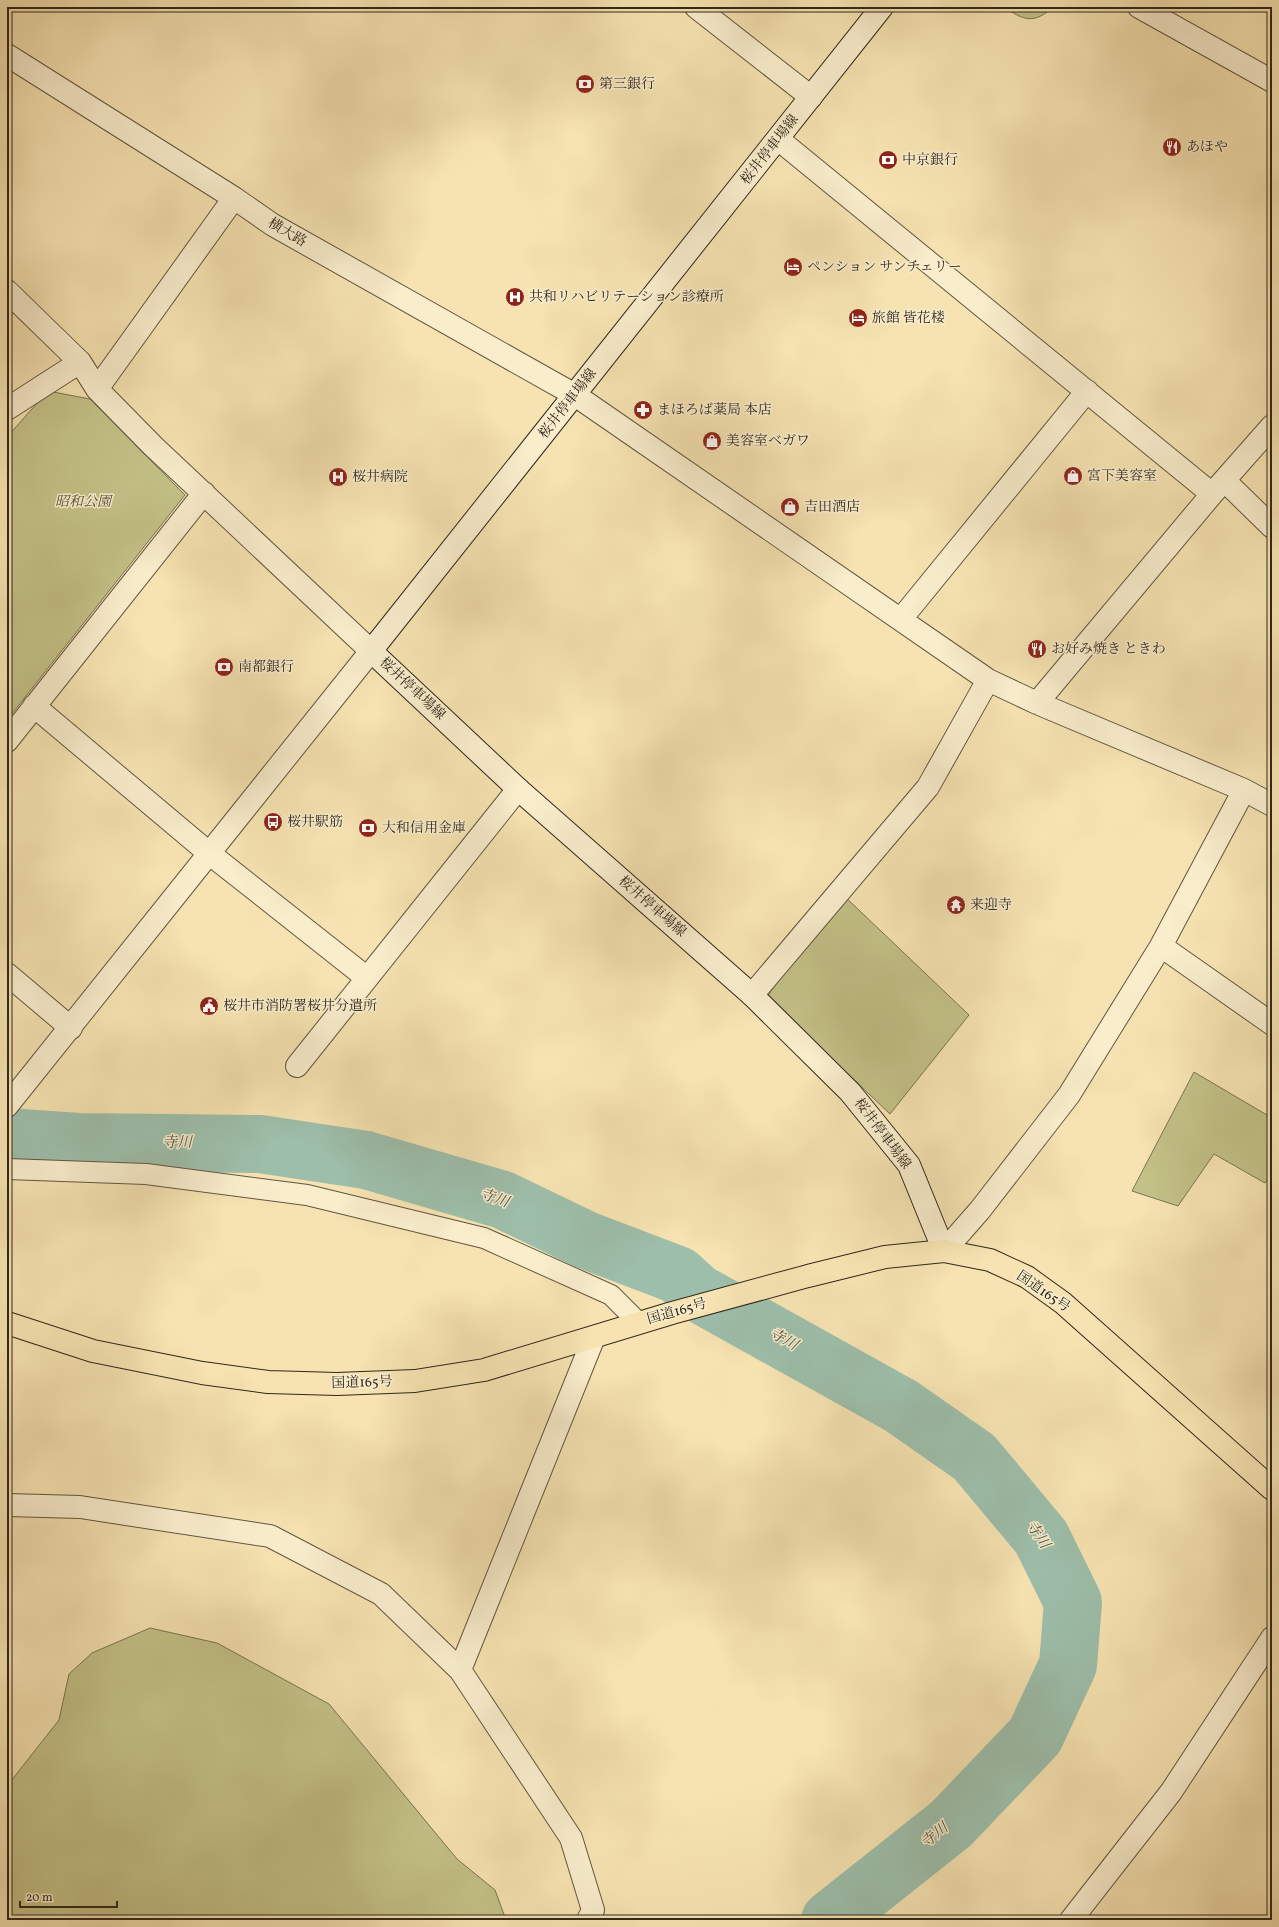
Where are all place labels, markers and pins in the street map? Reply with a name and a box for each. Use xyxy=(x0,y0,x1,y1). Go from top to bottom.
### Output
bank icon: 第三銀行 xyxy=(574,73,596,95)
place label: 第三銀行 xyxy=(599,75,655,94)
restaurant icon: あほや xyxy=(1161,136,1183,158)
place label: あほや xyxy=(1186,138,1228,157)
bank icon: 中京銀行 xyxy=(877,149,899,171)
place label: 中京銀行 xyxy=(902,151,958,170)
hotel icon: ペンション サンチェリー xyxy=(782,256,804,278)
place label: ペンション サンチェリー xyxy=(807,258,962,277)
hospital icon: 共和リハビリテーション診療所 xyxy=(504,286,526,308)
place label: 共和リハビリテーション診療所 xyxy=(529,288,724,307)
hotel icon: 旅館 皆花楼 xyxy=(847,307,869,329)
place label: 旅館 皆花楼 xyxy=(872,309,945,328)
pharmacy icon: まほろば薬局 本店 xyxy=(632,399,654,421)
place label: まほろば薬局 本店 xyxy=(657,401,772,420)
shop icon: 美容室ベガワ xyxy=(701,430,723,452)
place label: 美容室ベガワ xyxy=(726,432,810,451)
shop icon: 宮下美容室 xyxy=(1062,465,1084,487)
hospital icon: 桜井病院 xyxy=(327,466,349,488)
place label: 宮下美容室 xyxy=(1087,467,1157,486)
place label: 桜井病院 xyxy=(352,468,408,487)
shop icon: 吉田酒店 xyxy=(779,496,801,518)
place label: 吉田酒店 xyxy=(804,498,860,517)
restaurant icon: お好み焼き ときわ xyxy=(1026,638,1048,660)
place label: お好み焼き ときわ xyxy=(1051,640,1166,659)
bank icon: 南都銀行 xyxy=(213,656,235,678)
place label: 南都銀行 xyxy=(238,658,294,677)
bus stop icon: 桜井駅筋 xyxy=(262,811,284,833)
place label: 桜井駅筋 xyxy=(287,813,343,832)
bank icon: 大和信用金庫 xyxy=(357,817,379,839)
place label: 大和信用金庫 xyxy=(382,819,466,838)
temple icon: 来迎寺 xyxy=(945,894,967,916)
place label: 来迎寺 xyxy=(970,896,1012,915)
public building icon: 桜井市消防署桜井分遣所 xyxy=(198,995,220,1017)
place label: 桜井市消防署桜井分遣所 xyxy=(223,997,377,1016)

